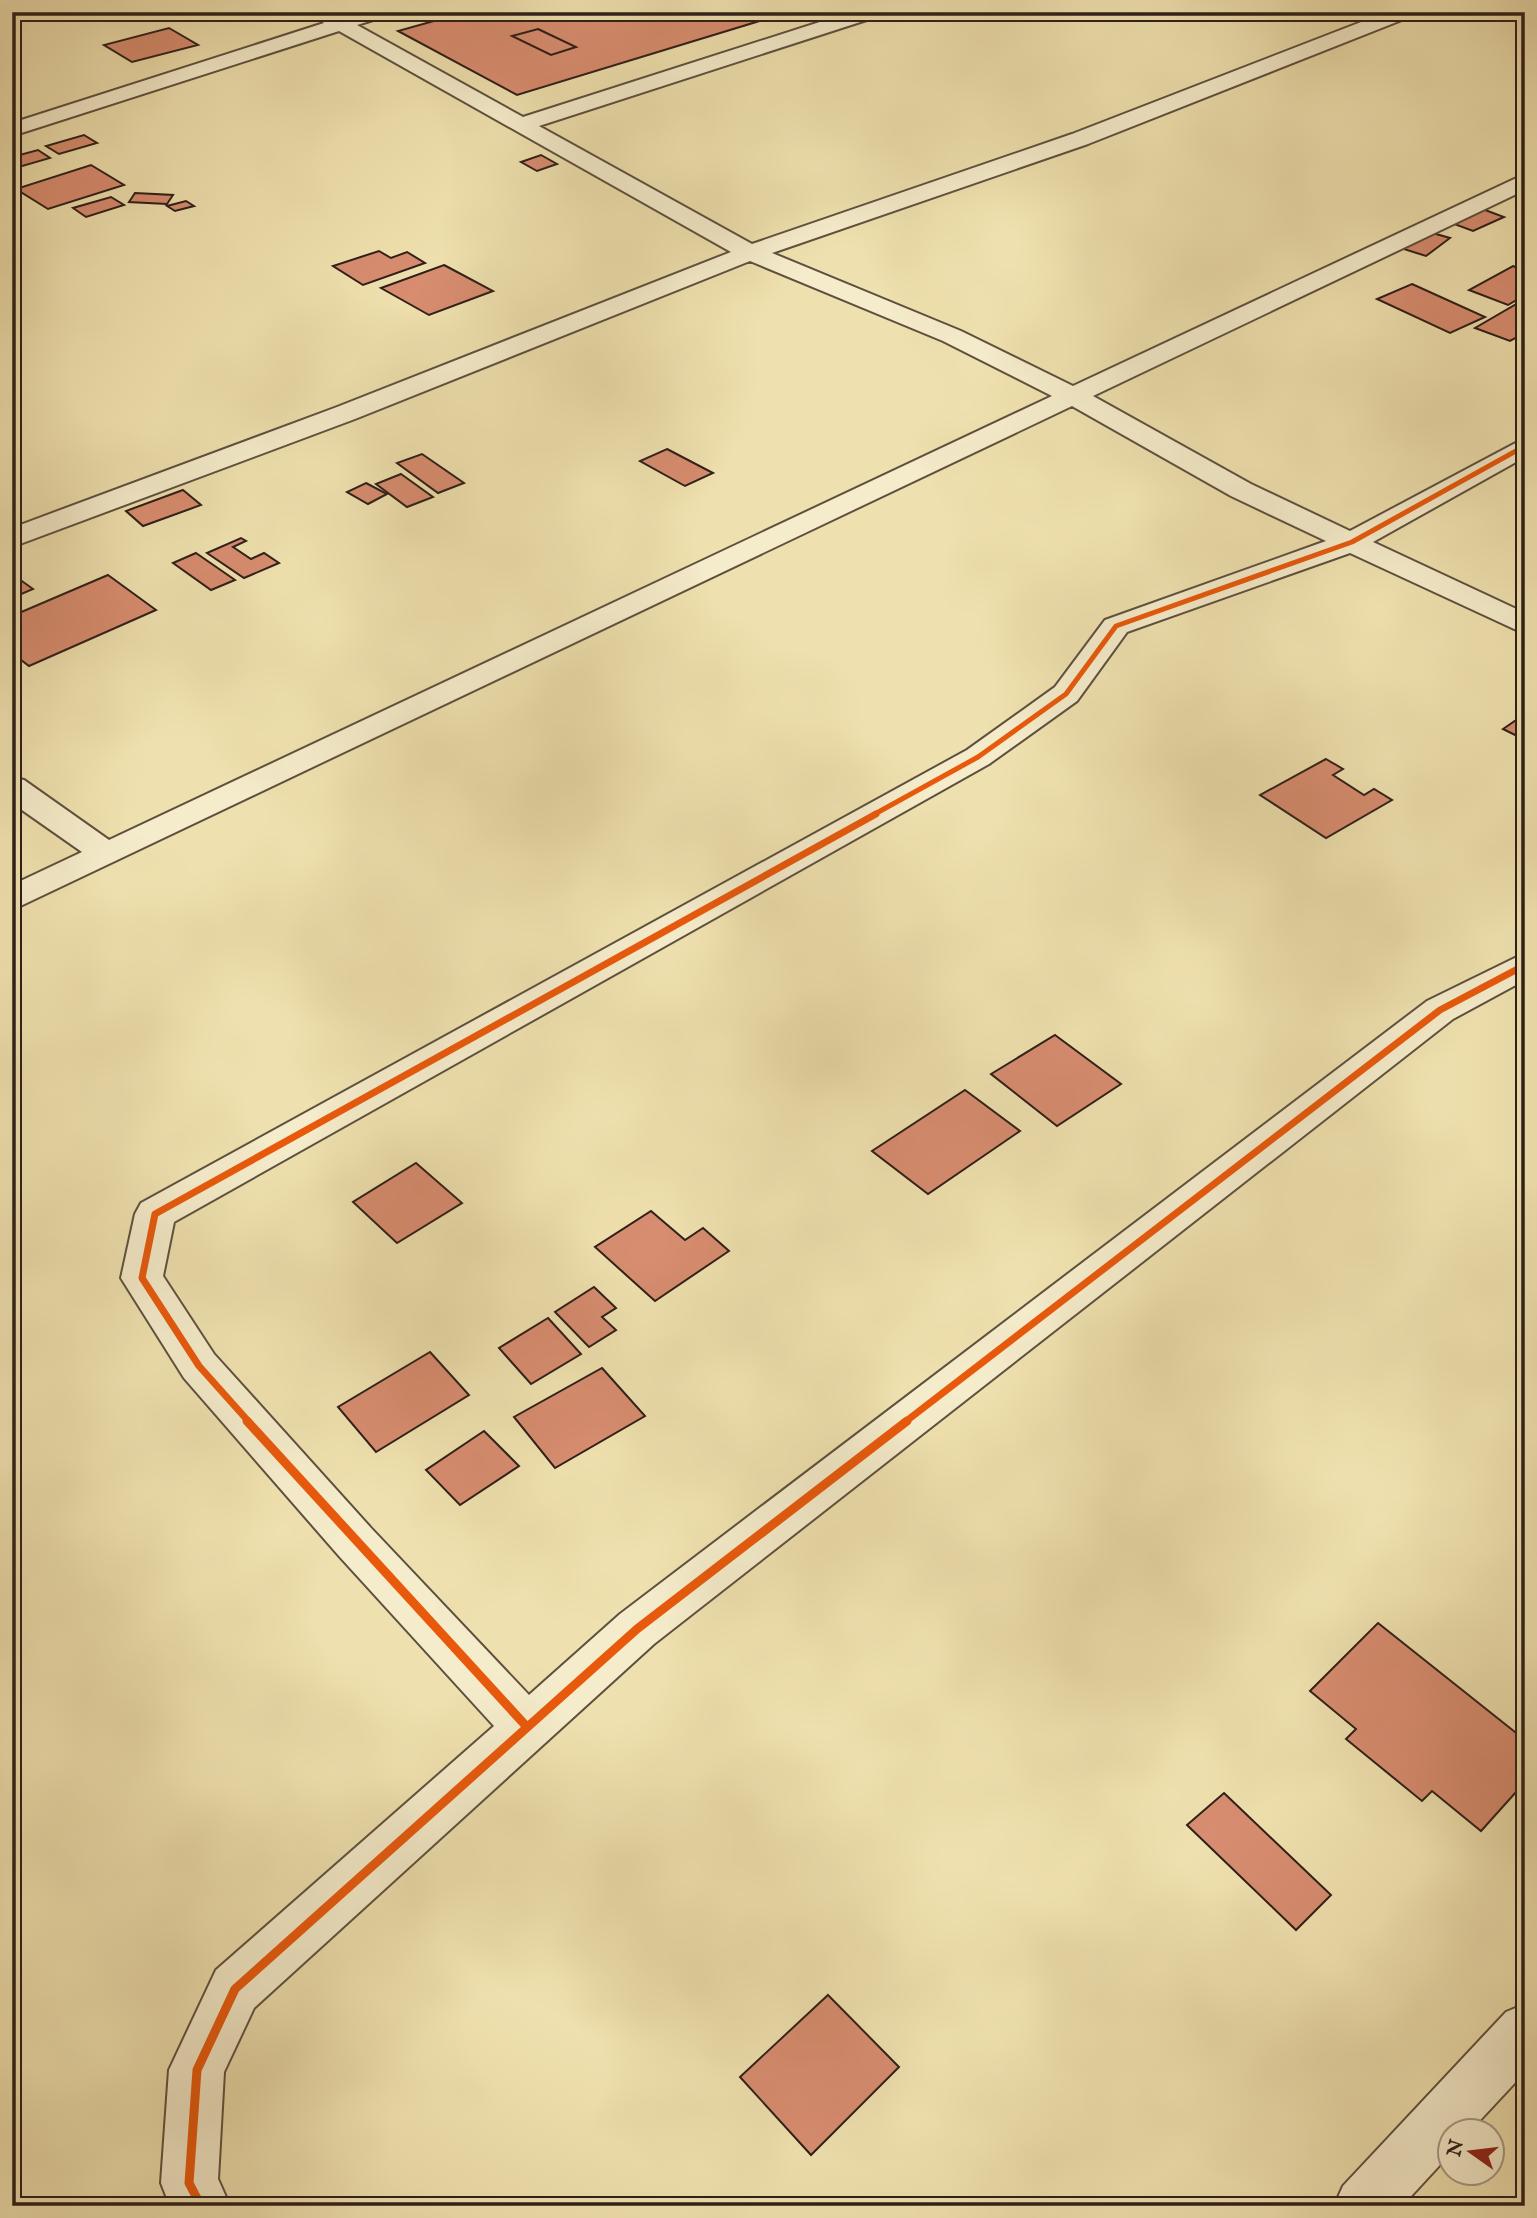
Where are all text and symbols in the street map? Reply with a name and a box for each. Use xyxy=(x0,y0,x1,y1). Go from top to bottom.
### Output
north arrow xyxy=(1436,2116,1506,2186)
text: N xyxy=(1443,2137,1470,2160)

